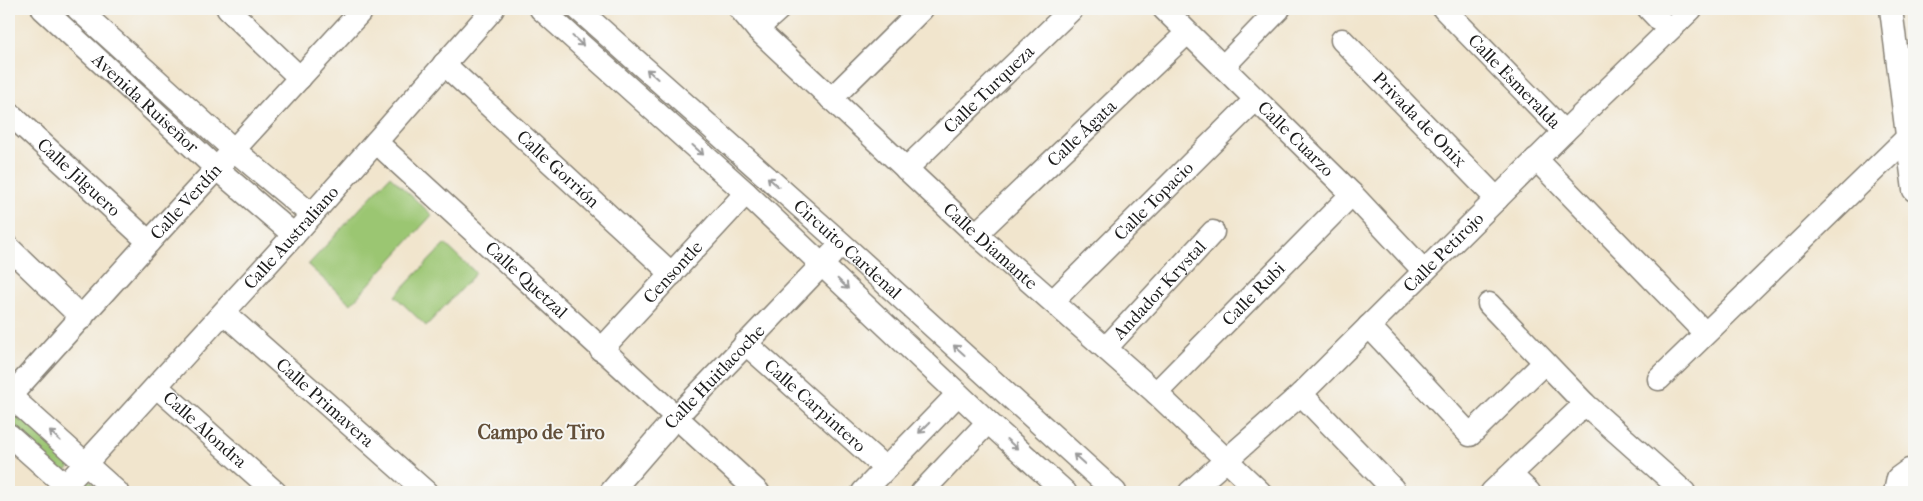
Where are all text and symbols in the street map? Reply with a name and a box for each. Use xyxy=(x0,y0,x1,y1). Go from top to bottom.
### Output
street label: Calle Esmeralda xyxy=(1464,30,1565,134)
one-way arrow xyxy=(571,36,584,47)
street label: Calle Turqueza xyxy=(940,41,1039,138)
street label: Avenida Ruiseñor xyxy=(87,49,203,158)
one-way arrow xyxy=(645,68,658,80)
street label: Privada de Onix xyxy=(1368,68,1471,172)
street label: Calle Ágata xyxy=(1043,95,1121,171)
street label: Calle Cuarzo xyxy=(1253,97,1338,181)
street label: Calle Gorrión xyxy=(512,126,604,213)
street label: Calle Jilguero xyxy=(33,134,124,221)
one-way arrow xyxy=(692,144,705,156)
street label: Calle Topacio xyxy=(1110,157,1198,245)
street label: Calle Verdín xyxy=(146,159,227,245)
one-way arrow xyxy=(767,177,780,188)
street label: Calle Australiano xyxy=(240,182,343,294)
street label: Circuito Cardenal xyxy=(789,196,905,304)
street label: Calle Diamante xyxy=(939,199,1042,294)
street label: Calle Petirojo xyxy=(1399,208,1488,297)
street label: Andador Krystal xyxy=(1108,236,1211,345)
street label: Calle Quetzal xyxy=(481,237,571,323)
street label: Censontle xyxy=(639,237,707,308)
street label: Calle Rubi xyxy=(1218,258,1290,330)
one-way arrow xyxy=(837,278,850,290)
street label: Calle Huitlacoche xyxy=(660,321,770,434)
one-way arrow xyxy=(952,344,965,356)
street label: Calle Primavera xyxy=(272,354,378,452)
street label: Calle Carpintero xyxy=(760,355,870,457)
street label: Calle Alondra xyxy=(158,387,251,473)
district label: Campo de Tiro xyxy=(477,421,605,444)
one-way arrow xyxy=(918,422,930,435)
one-way arrow xyxy=(48,430,61,442)
one-way arrow xyxy=(1006,438,1019,450)
one-way arrow xyxy=(1072,454,1085,465)

